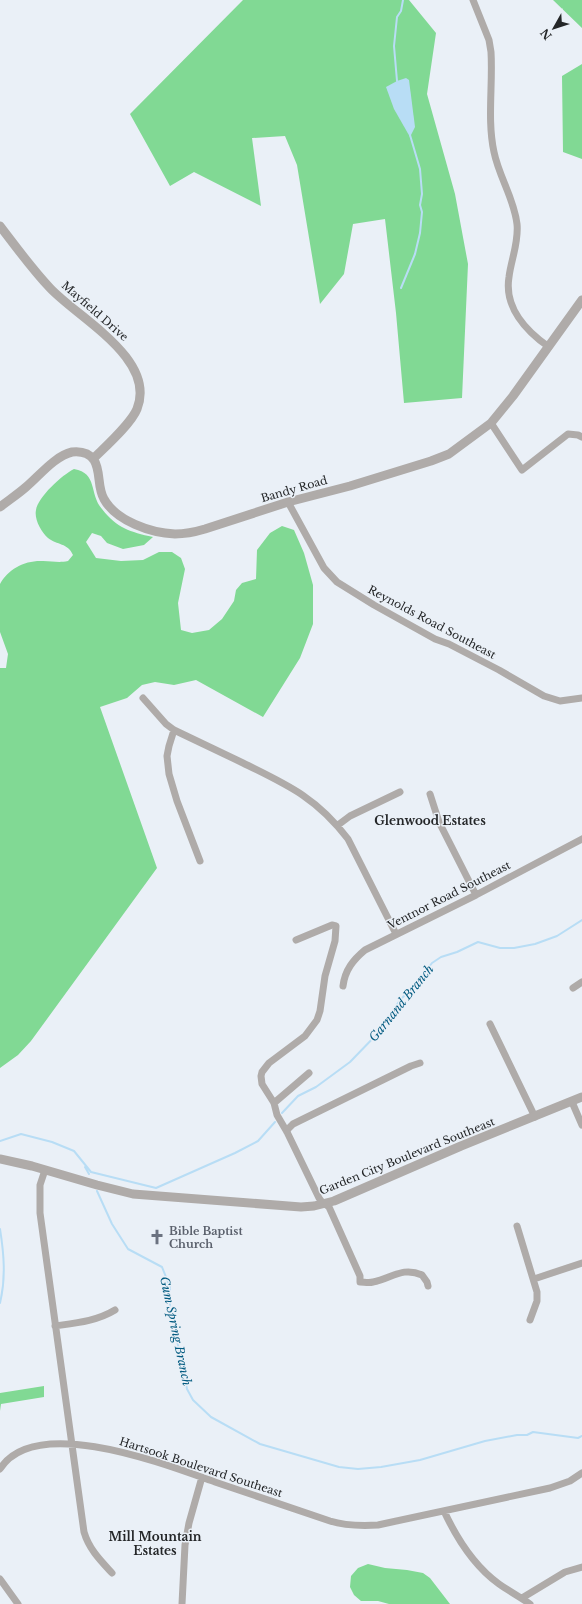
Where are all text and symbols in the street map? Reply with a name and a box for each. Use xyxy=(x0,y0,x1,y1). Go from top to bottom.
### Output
north arrow xyxy=(534,8,574,48)
text: N xyxy=(537,25,555,43)
street label: Mayfield Drive xyxy=(59,278,131,344)
street label: Bandy Road xyxy=(259,473,329,505)
street label: Reynolds Road Southeast xyxy=(366,582,499,662)
district label: Glenwood Estates xyxy=(374,813,486,828)
street label: Ventnor Road Southeast xyxy=(384,858,514,933)
water label: Garnand Branch xyxy=(365,961,437,1044)
street label: Garden City Boulevard Southeast xyxy=(317,1114,498,1198)
place label: Bible Baptist Church xyxy=(169,1224,243,1251)
church icon: Bible Baptist Church xyxy=(148,1228,166,1246)
water label: Gum Spring Branch xyxy=(157,1275,195,1387)
street label: Hartsook Boulevard Southeast xyxy=(118,1434,285,1500)
district label: Mill Mountain Estates xyxy=(109,1529,202,1558)

